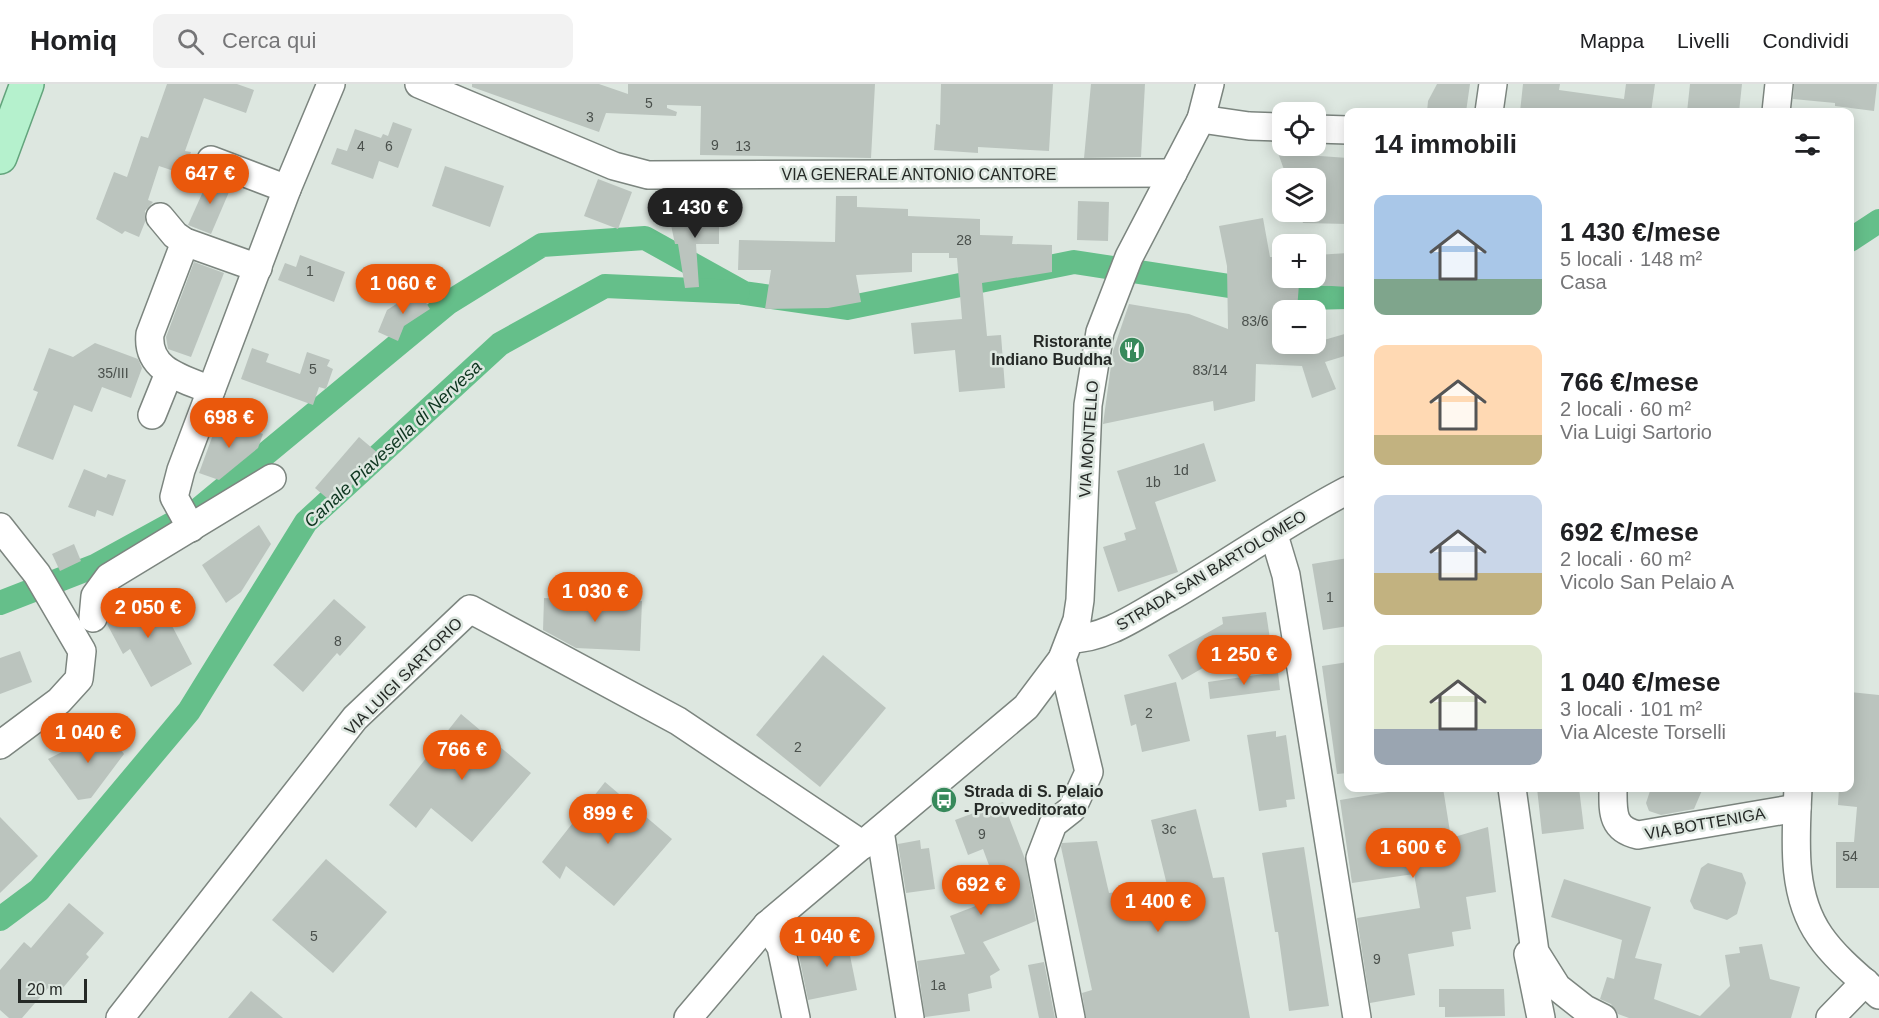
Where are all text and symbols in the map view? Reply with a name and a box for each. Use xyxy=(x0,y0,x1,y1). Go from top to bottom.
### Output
search box xyxy=(153,14,573,68)
text: Homiq xyxy=(30,25,117,56)
icon: search xyxy=(174,25,207,58)
text: Cerca qui xyxy=(222,28,316,53)
text: Mappa xyxy=(1580,29,1644,52)
text: Livelli xyxy=(1677,29,1730,52)
text: Condividi xyxy=(1763,29,1849,52)
house number: 5 xyxy=(645,95,653,111)
map controls xyxy=(1272,102,1326,354)
button: locate xyxy=(1272,102,1326,156)
house number: 3 xyxy=(586,109,594,125)
icon: filters xyxy=(1791,128,1824,161)
text: 14 immobili xyxy=(1374,129,1517,159)
house number: 9 xyxy=(711,137,719,153)
house number: 4 xyxy=(357,138,365,154)
house number: 6 xyxy=(385,138,393,154)
house number: 13 xyxy=(735,138,751,154)
pin: 647 € xyxy=(168,154,252,205)
text: 647 € xyxy=(185,162,235,184)
street label: VIA GENERALE ANTONIO CANTORE xyxy=(781,166,1057,183)
button: layers xyxy=(1272,168,1326,222)
pin: 1 430 € xyxy=(640,188,750,239)
text: 1 430 € xyxy=(662,196,728,218)
text: 1 430 €/mese xyxy=(1560,217,1720,247)
icon: home xyxy=(1422,219,1494,291)
house number: 28 xyxy=(956,232,972,248)
button: + xyxy=(1272,234,1326,288)
text: 5 locali · 148 m² xyxy=(1560,248,1702,270)
house number: 1 xyxy=(306,263,314,279)
pin: 1 060 € xyxy=(348,264,458,315)
text: Casa xyxy=(1560,271,1607,293)
text: 1 060 € xyxy=(370,272,436,294)
button: − xyxy=(1272,300,1326,354)
house number: 83/6 xyxy=(1241,313,1269,329)
place label: Ristorante Indiano Buddha xyxy=(991,333,1112,368)
restaurant icon: Ristorante Indiano Buddha xyxy=(1117,335,1147,365)
water label: Canale Piavesella di Nervesa xyxy=(300,357,486,531)
house number: 5 xyxy=(309,361,317,377)
house number: 83/14 xyxy=(1192,362,1228,378)
house number: 35/III xyxy=(97,365,129,381)
text: 766 €/mese xyxy=(1560,367,1699,397)
icon: home xyxy=(1422,369,1494,441)
street label: VIA MONTELLO xyxy=(1076,380,1101,498)
pin: 698 € xyxy=(187,398,271,449)
text: 2 locali · 60 m² xyxy=(1560,398,1691,420)
text: 698 € xyxy=(204,406,254,428)
text: Via Luigi Sartorio xyxy=(1560,421,1712,443)
house number: 1d xyxy=(1173,462,1189,478)
house number: 1b xyxy=(1145,474,1161,490)
street label: STRADA SAN BARTOLOMEO xyxy=(1113,507,1309,634)
text: 692 €/mese xyxy=(1560,517,1699,547)
icon: home xyxy=(1422,519,1494,591)
text: 2 locali · 60 m² xyxy=(1560,548,1691,570)
text: Vicolo San Pelaio A xyxy=(1560,571,1734,593)
pin: 1 030 € xyxy=(540,572,650,623)
text: 1 030 € xyxy=(562,580,628,602)
pin: 2 050 € xyxy=(93,588,203,639)
house number: 1 xyxy=(1326,589,1334,605)
text: 2 050 € xyxy=(115,596,181,618)
street label: VIA LUIGI SARTORIO xyxy=(341,614,465,738)
house number: 8 xyxy=(334,633,342,649)
pin: 1 250 € xyxy=(1189,635,1299,686)
text: 1 250 € xyxy=(1211,643,1277,665)
text: 1 040 €/mese xyxy=(1560,667,1720,697)
icon: home xyxy=(1422,669,1494,741)
text: 3 locali · 101 m² xyxy=(1560,698,1702,720)
house number: 2 xyxy=(1145,705,1153,721)
pin: 1 040 € xyxy=(33,713,143,764)
text: 1 040 € xyxy=(55,721,121,743)
text: Via Alceste Torselli xyxy=(1560,721,1726,743)
pin: 766 € xyxy=(420,730,504,781)
text: 766 € xyxy=(437,738,487,760)
house number: 2 xyxy=(794,739,802,755)
place label: Strada di S. Pelaio - Provveditorato xyxy=(964,783,1104,818)
bus stop icon: Strada di S. Pelaio - Provveditorato xyxy=(929,785,959,815)
pin: 899 € xyxy=(566,794,650,845)
text: 899 € xyxy=(583,802,633,824)
street label: VIA BOTTENIGA xyxy=(1644,804,1767,842)
house number: 3c xyxy=(1162,821,1176,837)
house number: 9 xyxy=(978,826,986,842)
pin: 1 600 € xyxy=(1358,828,1468,879)
text: 1 600 € xyxy=(1380,836,1446,858)
house number: 54 xyxy=(1842,848,1858,864)
pin: 692 € xyxy=(939,865,1023,916)
text: 692 € xyxy=(956,873,1006,895)
pin: 1 400 € xyxy=(1103,882,1213,933)
text: 1 400 € xyxy=(1125,890,1191,912)
pin: 1 040 € xyxy=(772,917,882,968)
text: 1 040 € xyxy=(794,925,860,947)
house number: 5 xyxy=(310,928,318,944)
house number: 9 xyxy=(1373,951,1381,967)
scale bar xyxy=(18,976,87,1004)
house number: 1a xyxy=(930,977,946,993)
text: 20 m xyxy=(27,981,63,998)

